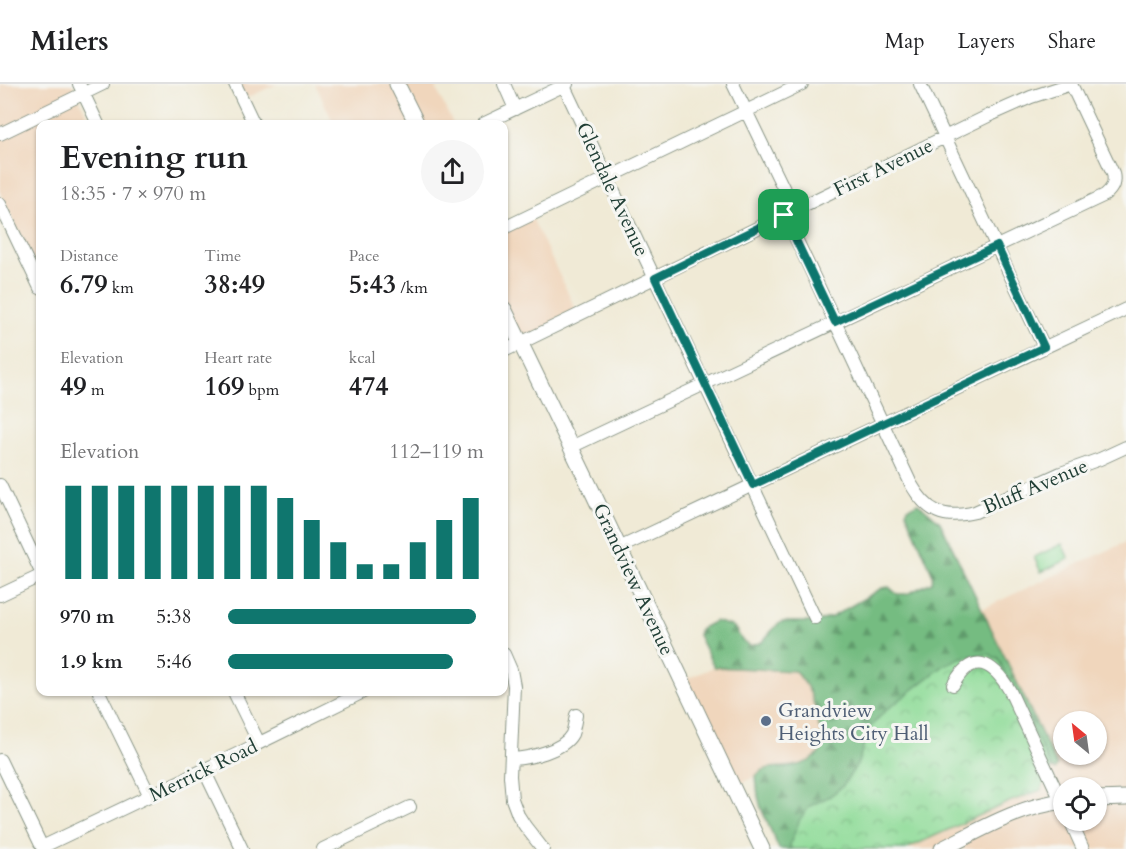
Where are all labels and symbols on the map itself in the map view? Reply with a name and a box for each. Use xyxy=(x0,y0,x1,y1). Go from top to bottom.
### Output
street label: Glendale Avenue xyxy=(570,118,655,261)
street label: First Avenue xyxy=(829,132,937,203)
pin xyxy=(758,189,809,240)
street label: Bluff Avenue xyxy=(978,452,1092,521)
street label: Grandview Avenue xyxy=(586,499,681,660)
place label: Grandview Heights City Hall xyxy=(778,697,929,747)
north arrow xyxy=(1053,711,1107,765)
marker: Grandview Heights City Hall xyxy=(759,714,773,728)
street label: Merrick Road xyxy=(145,732,262,808)

